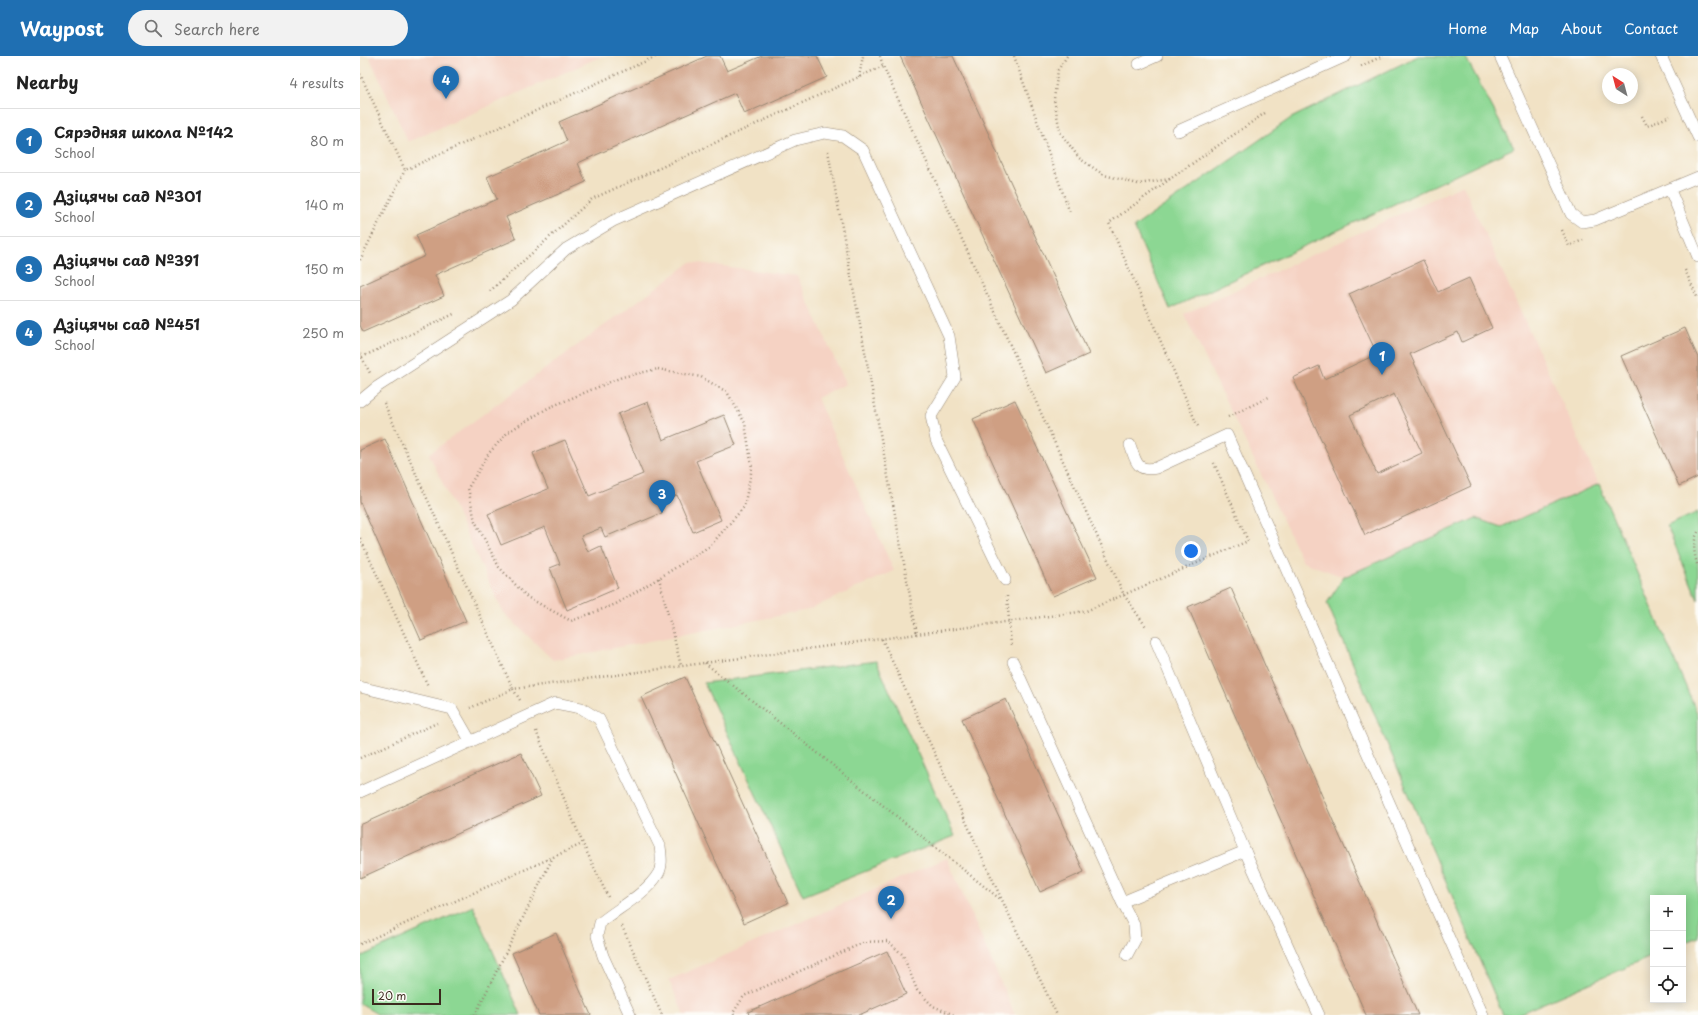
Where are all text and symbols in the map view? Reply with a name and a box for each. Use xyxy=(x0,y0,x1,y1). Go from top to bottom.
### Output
search box xyxy=(128,10,408,46)
text: Waypost xyxy=(20,14,104,42)
icon: search xyxy=(142,17,164,39)
text: Search here xyxy=(174,17,260,40)
text: Home xyxy=(1448,18,1487,39)
text: Map xyxy=(1509,18,1539,39)
text: About xyxy=(1561,18,1602,39)
text: Contact xyxy=(1624,18,1678,39)
pin: 4 xyxy=(433,66,459,99)
north arrow xyxy=(1602,68,1638,104)
text: Nearby xyxy=(16,69,78,95)
text: 4 results xyxy=(290,73,344,92)
text: Сярэдняя школа №142 xyxy=(54,120,234,143)
text: 1 xyxy=(26,131,32,150)
text: 80 m xyxy=(310,131,344,150)
text: School xyxy=(54,143,95,162)
text: Дзіцячы сад №301 xyxy=(54,184,202,207)
text: 2 xyxy=(24,195,34,214)
text: 140 m xyxy=(305,195,344,214)
text: School xyxy=(54,207,95,226)
text: Дзіцячы сад №391 xyxy=(54,248,199,271)
text: 3 xyxy=(25,259,33,278)
text: 150 m xyxy=(305,259,344,278)
text: School xyxy=(54,271,95,290)
text: Дзіцячы сад №451 xyxy=(54,312,200,335)
text: 4 xyxy=(25,323,33,342)
text: 250 m xyxy=(302,323,344,342)
text: School xyxy=(54,335,95,354)
pin: 1 xyxy=(1369,342,1395,375)
pin: 3 xyxy=(649,480,675,513)
your location xyxy=(1181,541,1201,561)
pin: 2 xyxy=(878,886,904,919)
map controls xyxy=(1650,895,1686,1003)
button: + xyxy=(1650,895,1686,931)
button: − xyxy=(1650,931,1686,967)
button: locate xyxy=(1650,967,1686,1003)
scale bar xyxy=(372,987,441,1006)
text: 20 m xyxy=(378,987,406,1004)

